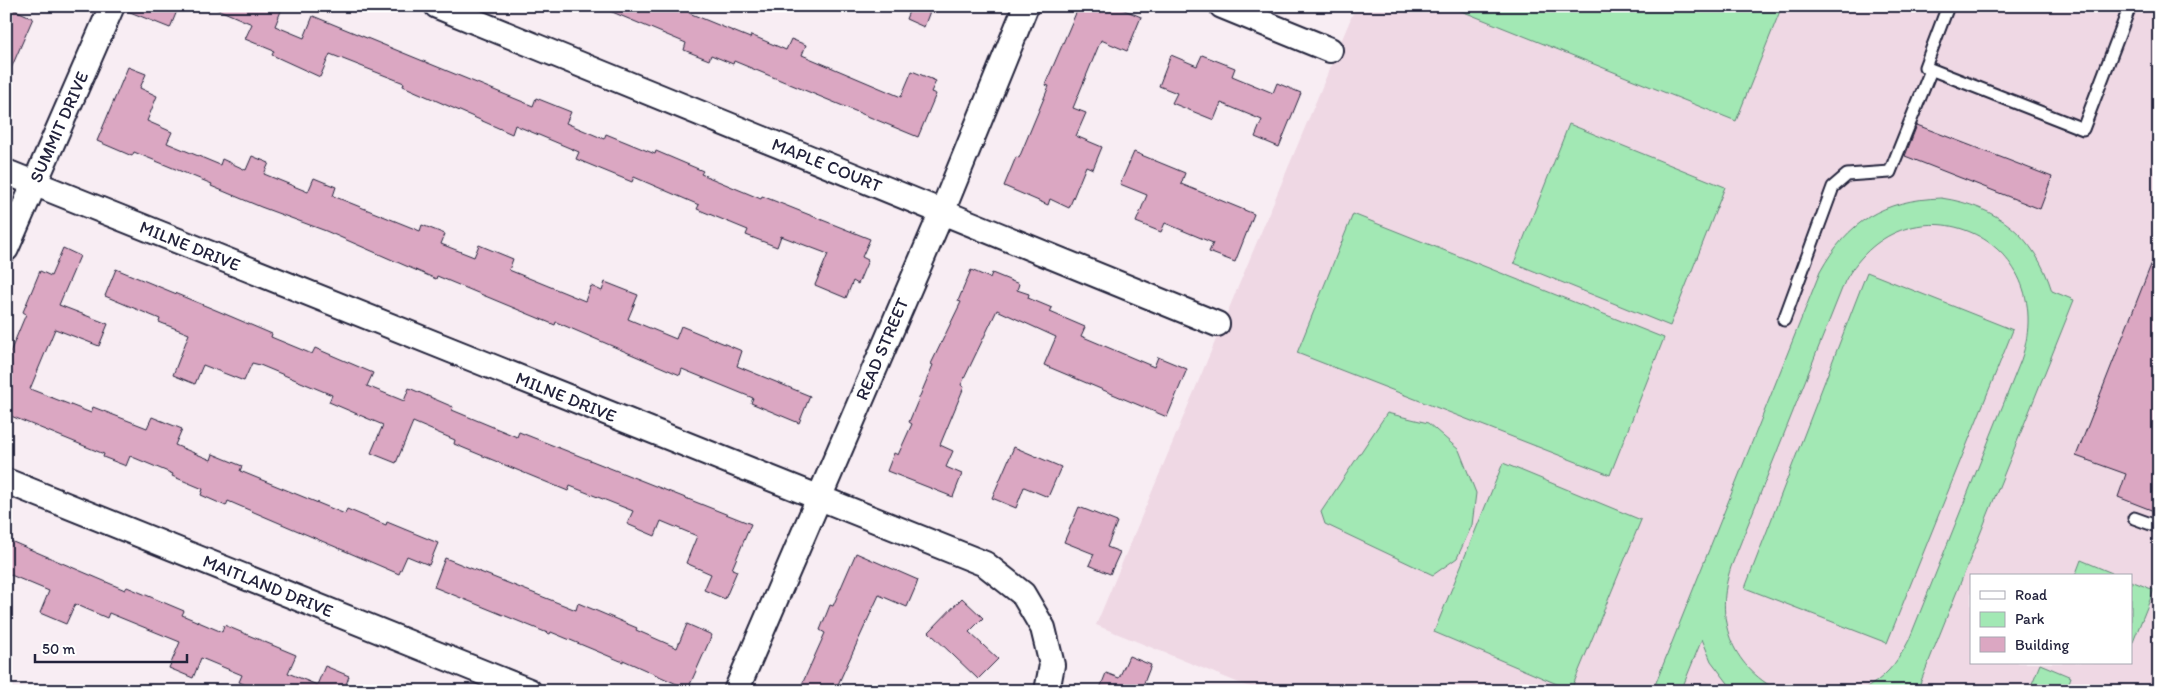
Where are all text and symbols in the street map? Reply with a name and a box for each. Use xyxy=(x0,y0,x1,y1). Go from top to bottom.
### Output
street label: SUMMIT DRIVE xyxy=(25,68,93,186)
street label: MAPLE COURT xyxy=(769,133,885,197)
street label: MILNE DRIVE xyxy=(136,216,244,276)
street label: READ STREET xyxy=(851,294,913,404)
street label: MILNE DRIVE xyxy=(512,367,620,427)
street label: MAITLAND DRIVE xyxy=(200,550,336,622)
legend xyxy=(1970,574,2132,664)
text: Road xyxy=(2015,586,2048,604)
text: Park xyxy=(2015,610,2045,628)
scale bar xyxy=(35,632,188,664)
text: Building xyxy=(2015,636,2069,654)
text: 50 m xyxy=(42,640,75,658)

